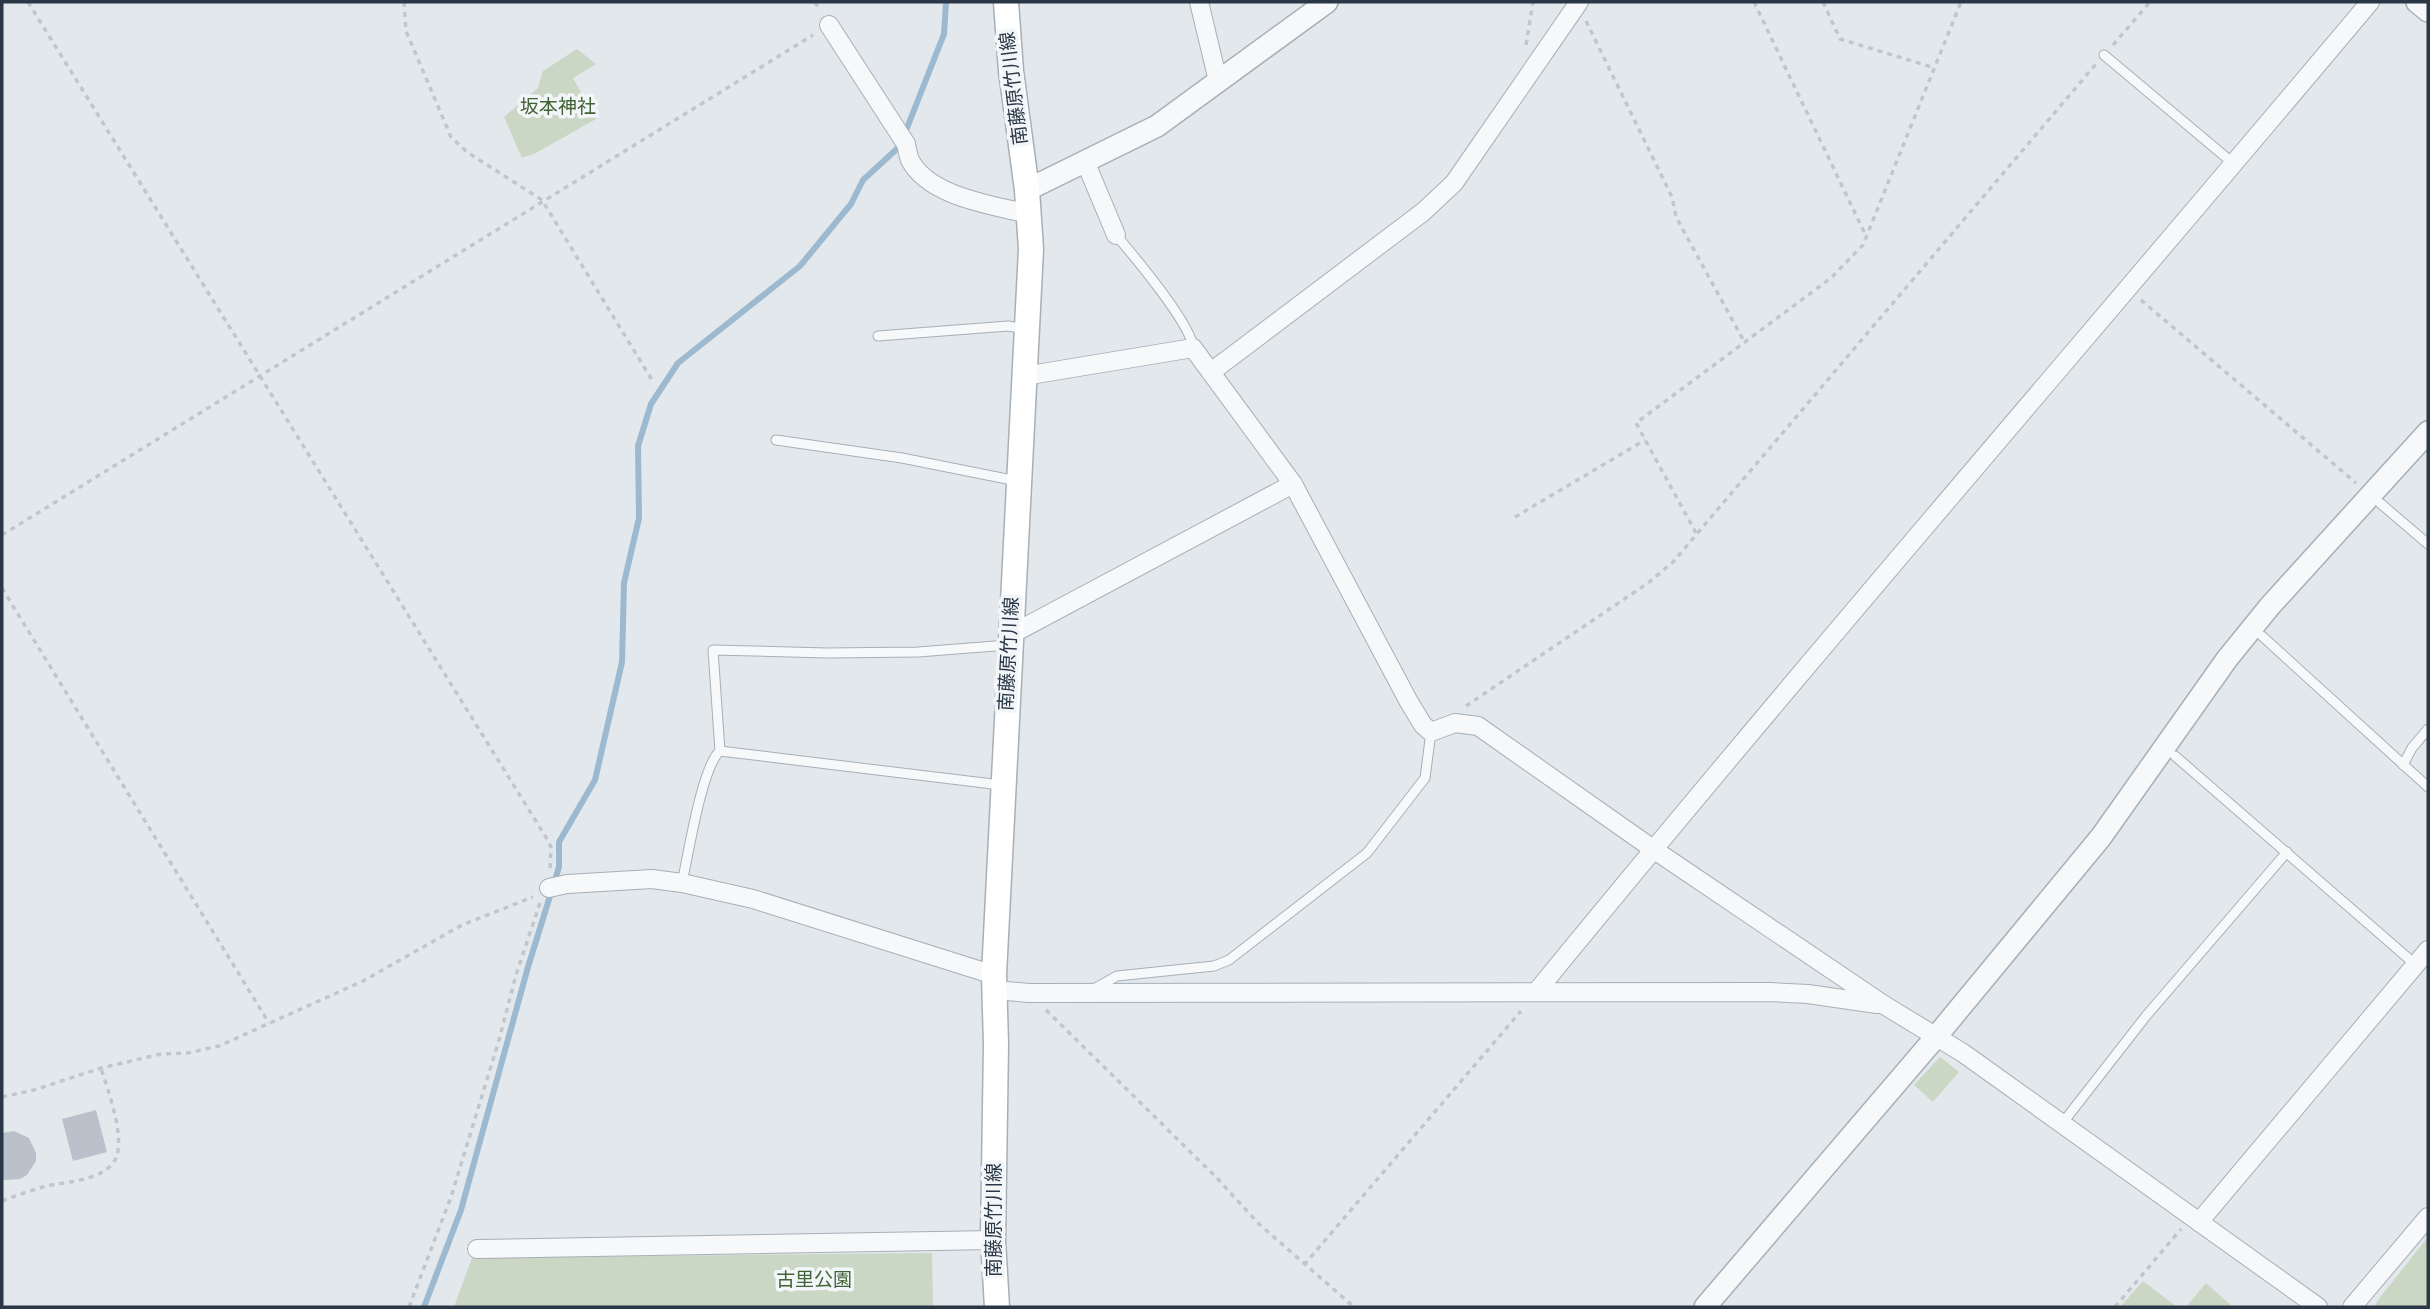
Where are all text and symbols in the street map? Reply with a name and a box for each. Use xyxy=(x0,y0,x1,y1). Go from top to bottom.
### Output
street label: 南藤原竹川線 xyxy=(996,30,1034,146)
park label: 坂本神社 xyxy=(520,96,596,120)
street label: 南藤原竹川線 xyxy=(995,596,1025,712)
street label: 南藤原竹川線 xyxy=(983,1163,1007,1277)
park label: 古里公園 xyxy=(776,1269,852,1293)

